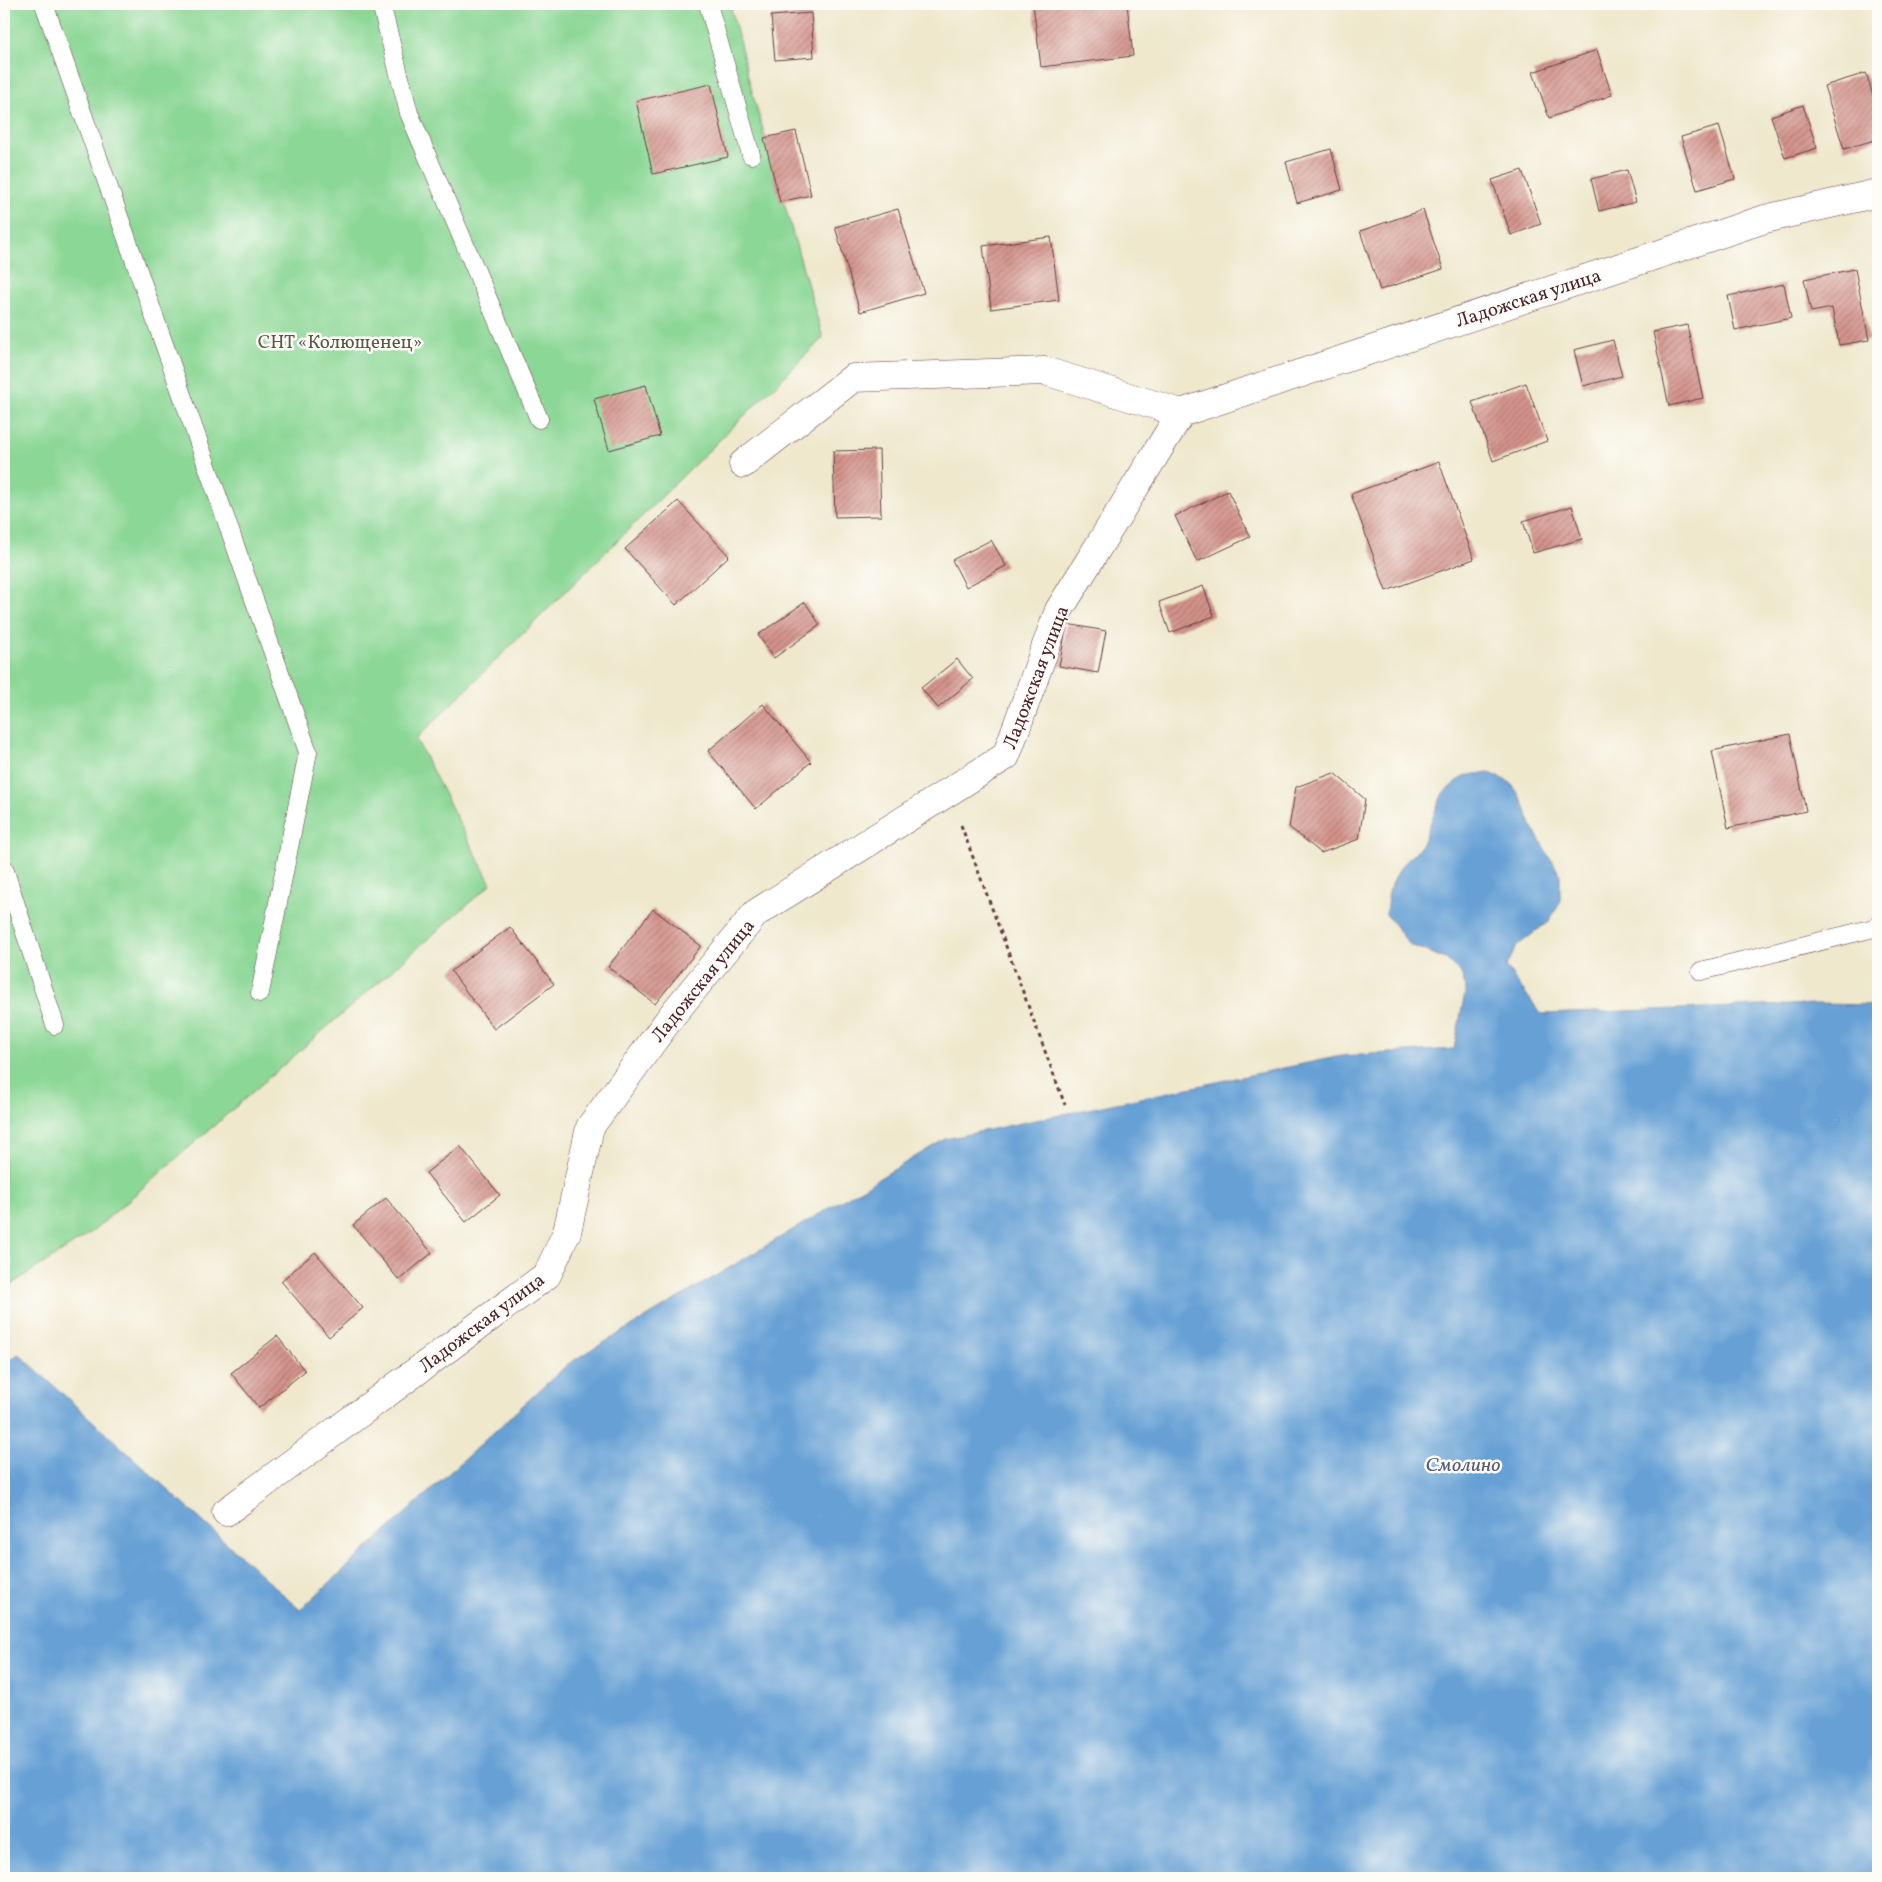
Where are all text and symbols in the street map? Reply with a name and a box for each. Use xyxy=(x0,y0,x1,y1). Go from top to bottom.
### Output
street label: Ладожская улица xyxy=(1452,263,1605,335)
park label: СНТ «Колющенец» xyxy=(258,330,422,356)
street label: Ладожская улица xyxy=(998,602,1076,753)
street label: Ладожская улица xyxy=(646,914,761,1048)
street label: Ладожская улица xyxy=(414,1268,551,1380)
water label: Смолино xyxy=(1426,1452,1500,1480)

